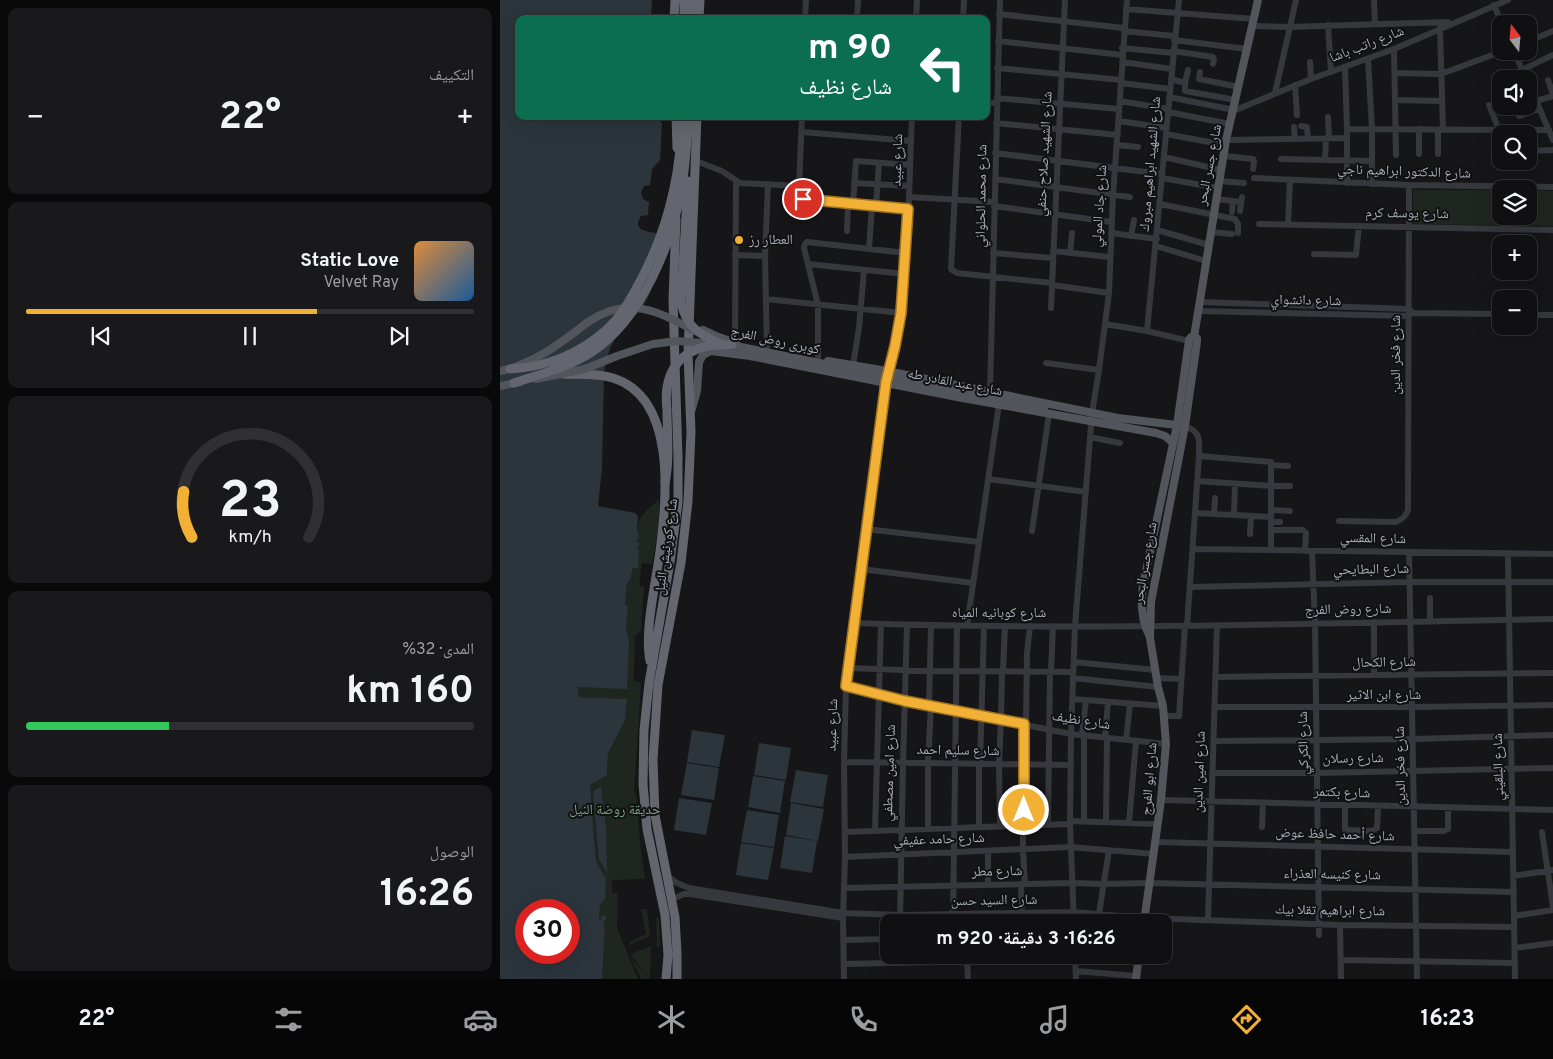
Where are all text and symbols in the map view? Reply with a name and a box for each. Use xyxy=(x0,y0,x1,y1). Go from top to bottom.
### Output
north arrow xyxy=(1492,15,1538,60)
map controls xyxy=(1492,15,1537,335)
street label: شارع راتب باشا xyxy=(1327,23,1407,67)
text: 90 m xyxy=(808,27,892,71)
icon: left xyxy=(910,35,975,100)
text: التكييف xyxy=(429,66,474,86)
button: sound xyxy=(1492,70,1537,115)
text: شارع نظيف xyxy=(799,75,892,102)
street label: شارع الشهيد صلاح حنفي xyxy=(1033,91,1058,217)
text: 22° xyxy=(219,94,281,143)
street label: شارع الشهيد ابراهيم مبروك xyxy=(1137,96,1165,232)
text: − xyxy=(26,101,44,137)
text: + xyxy=(456,101,474,137)
street label: شارع جسر البحر xyxy=(1194,123,1226,208)
button: search xyxy=(1492,125,1537,170)
street label: شارع عبيد xyxy=(889,133,907,187)
street label: شارع محمد الحلواني xyxy=(973,144,993,248)
street label: شارع الدكتور ابراهيم ناجي xyxy=(1337,161,1471,184)
street label: شارع جاد المولي xyxy=(1089,164,1113,248)
pin xyxy=(782,178,824,220)
button: layers xyxy=(1492,180,1537,225)
icon: arrive xyxy=(789,185,817,213)
street label: شارع يوسف كرم xyxy=(1365,205,1449,223)
place label: العطار رز xyxy=(748,232,793,249)
marker: العطار رز xyxy=(733,234,745,246)
button: + xyxy=(1492,235,1537,280)
text: Static Love xyxy=(300,249,399,273)
text: Velvet Ray xyxy=(324,273,399,293)
button: − xyxy=(1492,290,1537,335)
street label: شارع دانشواي xyxy=(1270,292,1341,312)
street label: شارع فخر الدين xyxy=(1388,315,1405,395)
icon: previous xyxy=(87,322,115,350)
icon: pause xyxy=(236,322,264,350)
icon: next xyxy=(385,322,413,350)
street label: كوبرى روض الفرج xyxy=(729,323,821,359)
street label: شارع عبد القادر طه xyxy=(906,365,1004,401)
text: 23 xyxy=(219,470,281,536)
street label: شارع كورنيش النيل xyxy=(652,497,682,597)
street label: شارع جسر البحر xyxy=(1130,521,1162,606)
text: km/h xyxy=(228,526,272,549)
street label: شارع المقسي xyxy=(1340,530,1406,550)
street label: شارع البطايحي xyxy=(1333,561,1409,581)
street label: شارع روض الفرج xyxy=(1304,601,1392,619)
street label: شارع كوبانيه المياه xyxy=(952,605,1046,622)
text: المدى · 32% xyxy=(402,640,474,660)
street label: شارع الكحال xyxy=(1352,654,1416,672)
text: 160 km xyxy=(346,668,474,717)
street label: شارع ابن الاثير xyxy=(1346,687,1421,704)
street label: شارع عبيد xyxy=(824,698,842,752)
street label: شارع نظيف xyxy=(1051,708,1111,734)
street label: شارع الكركي xyxy=(1295,711,1315,775)
street label: شارع امين مصطفي xyxy=(880,724,902,822)
street label: شارع فخر الدين xyxy=(1392,726,1410,806)
street label: شارع امين الدين xyxy=(1190,731,1210,813)
street label: شارع البلقيني xyxy=(1490,733,1510,801)
street label: شارع سليم احمد xyxy=(916,742,1000,760)
street label: شارع ابو الفرج xyxy=(1138,742,1162,816)
street label: شارع رسلان xyxy=(1322,750,1384,768)
position arrow xyxy=(997,783,1049,835)
street label: شارع بكتمر xyxy=(1312,783,1371,802)
park label: حديقة روضة النيل xyxy=(569,802,661,819)
street label: شارع أحمد حافظ عوض xyxy=(1275,824,1395,846)
street label: شارع حامد عفيفي xyxy=(893,830,985,852)
text: الوصول xyxy=(430,843,474,863)
street label: شارع مطر xyxy=(970,863,1023,881)
street label: شارع كنيسه العذراء xyxy=(1283,866,1381,884)
text: 16:26 xyxy=(380,871,474,920)
street label: شارع السيد حسن xyxy=(950,892,1038,910)
speed limit sign: 30 xyxy=(515,899,580,964)
street label: شارع ابراهيم تقلا بيك xyxy=(1275,902,1385,920)
text: 16:26 · 3 دقيقة · 920 m xyxy=(936,927,1116,951)
icon: filters xyxy=(271,1002,306,1037)
icon: car xyxy=(463,1002,498,1037)
icon: climate xyxy=(654,1002,689,1037)
icon: phone xyxy=(846,1002,881,1037)
icon: music xyxy=(1037,1002,1072,1037)
icon: directions xyxy=(1229,1002,1264,1037)
text: 22° xyxy=(78,1006,114,1033)
text: 16:23 xyxy=(1420,1006,1475,1033)

